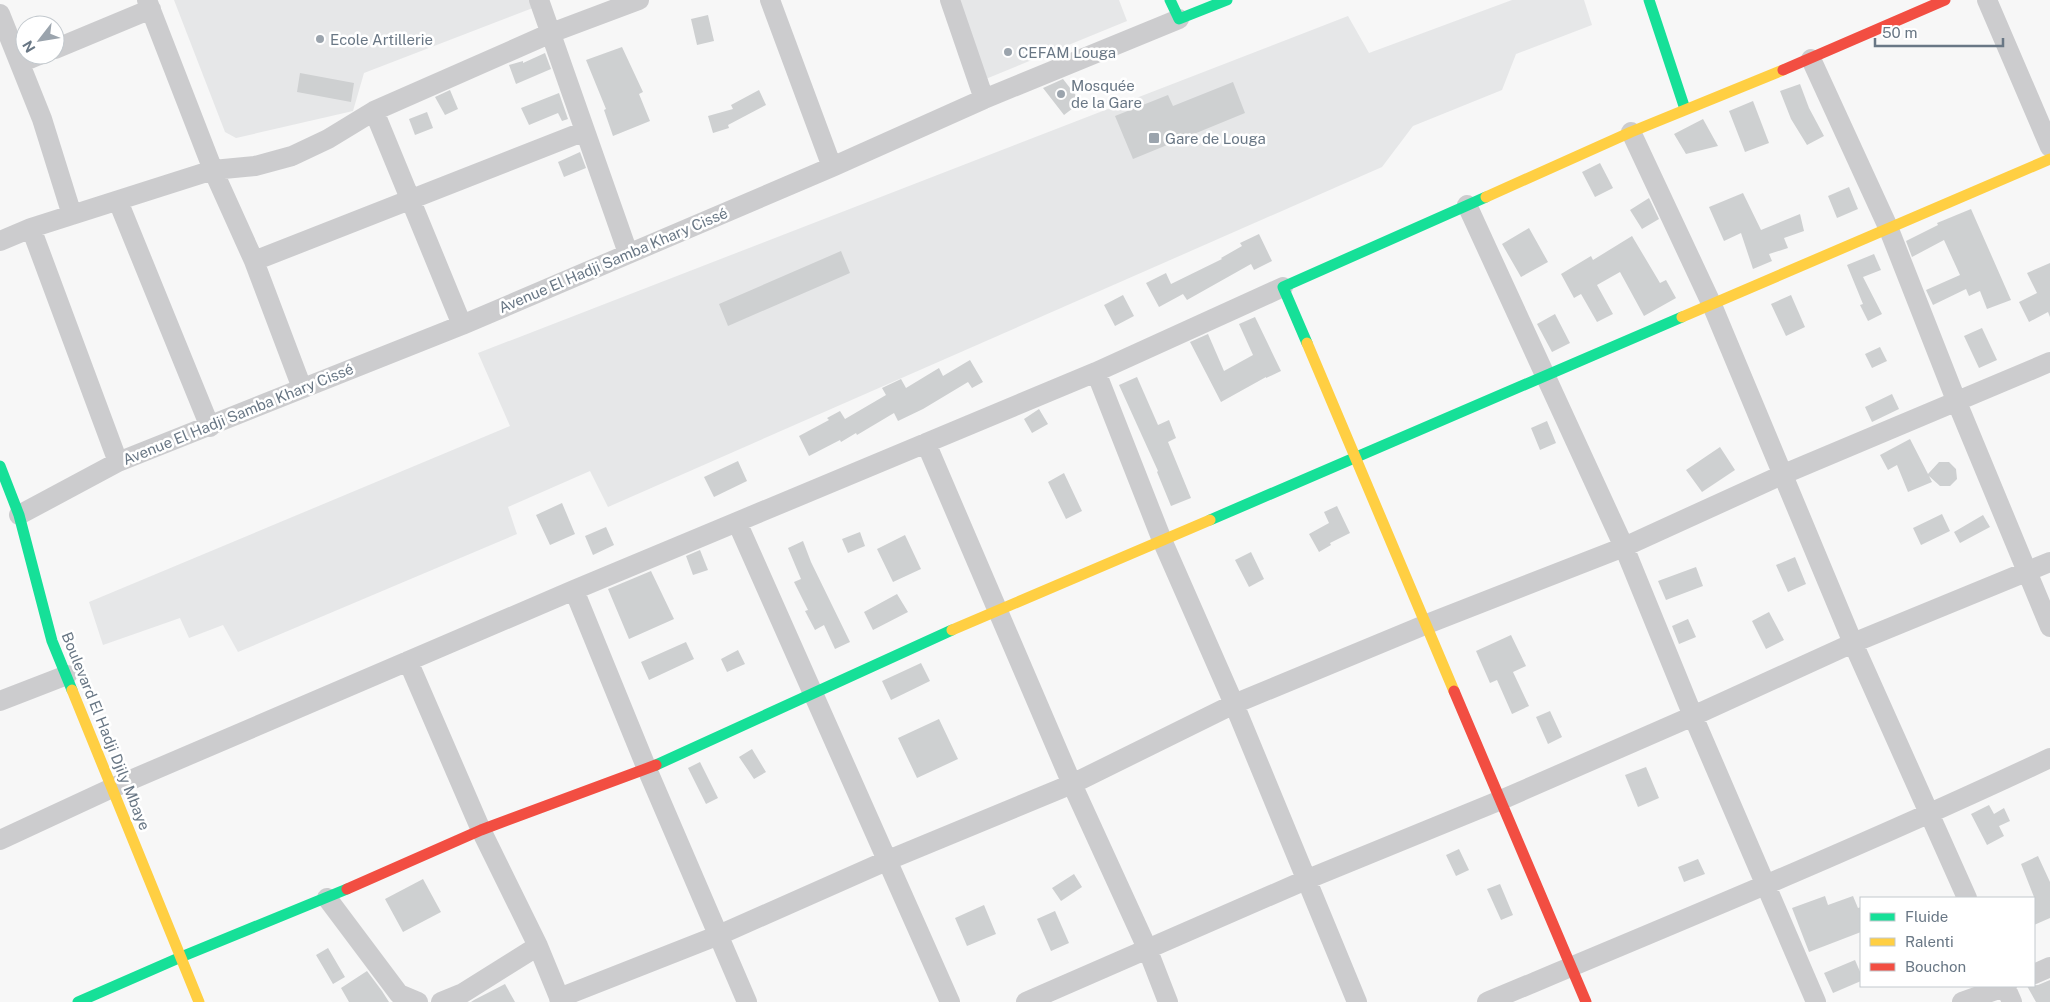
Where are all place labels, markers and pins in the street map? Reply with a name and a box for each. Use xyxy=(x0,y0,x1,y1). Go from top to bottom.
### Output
place label: Ecole Artillerie xyxy=(330,31,433,48)
marker: Ecole Artillerie xyxy=(314,33,326,45)
place label: CEFAM Louga xyxy=(1018,44,1116,61)
marker: CEFAM Louga xyxy=(1002,46,1014,58)
place label: Mosquée de la Gare xyxy=(1071,77,1142,111)
marker: Mosquée de la Gare xyxy=(1055,88,1067,100)
place label: Gare de Louga xyxy=(1165,130,1266,147)
marker: Gare de Louga xyxy=(1147,131,1161,145)

